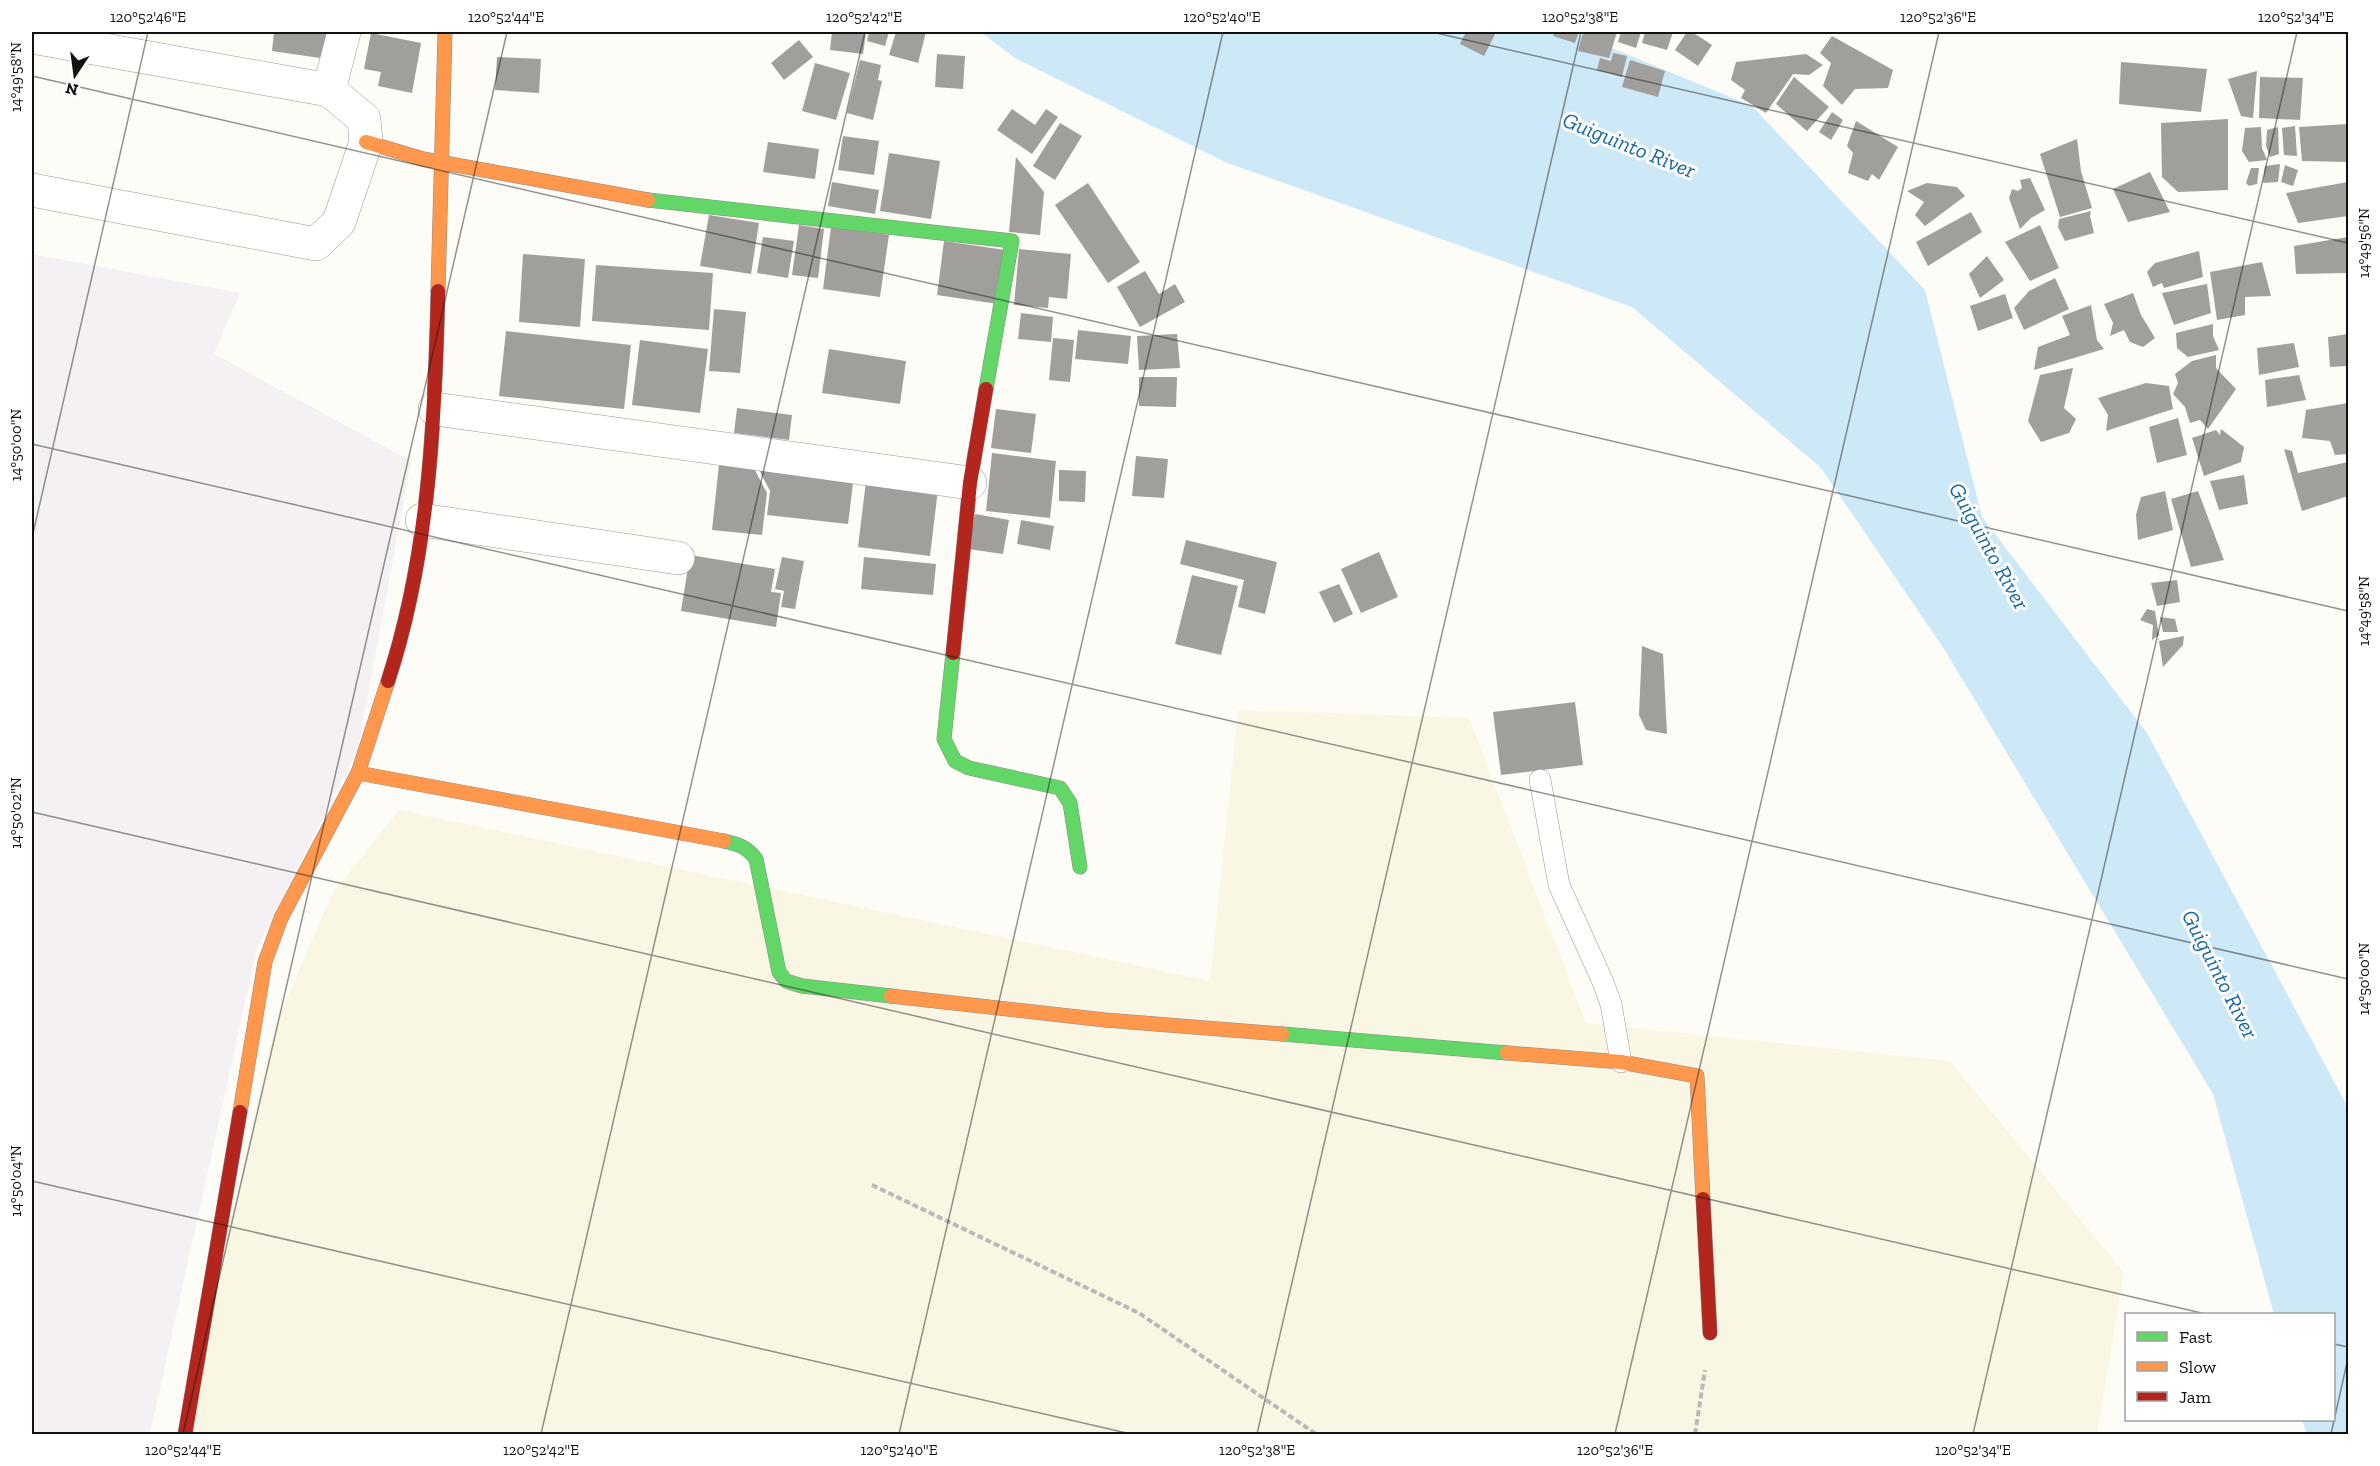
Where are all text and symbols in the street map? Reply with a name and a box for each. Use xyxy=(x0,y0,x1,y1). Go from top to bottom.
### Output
text: 120°52'46"E xyxy=(110,8,186,26)
text: 120°52'44"E xyxy=(468,8,544,26)
text: 120°52'42"E xyxy=(826,8,902,26)
text: 120°52'40"E xyxy=(1184,8,1261,26)
text: 120°52'38"E xyxy=(1542,8,1618,26)
text: 120°52'36"E xyxy=(1900,8,1976,26)
text: 120°52'34"E xyxy=(2258,8,2334,26)
text: 14°49'58"N xyxy=(7,42,25,112)
north arrow xyxy=(45,45,105,105)
text: N xyxy=(64,79,80,100)
water label: Guiguinto River xyxy=(1559,106,1700,184)
text: 14°49'56"N xyxy=(2355,208,2373,278)
text: 14°50'00"N xyxy=(7,409,25,481)
water label: Guiguinto River xyxy=(1943,478,2035,615)
text: 14°49'58"N xyxy=(2355,576,2373,646)
text: 14°50'02"N xyxy=(7,777,25,849)
water label: Guiguinto River xyxy=(2176,905,2264,1043)
text: 14°50'00"N xyxy=(2355,943,2373,1015)
text: 14°50'04"N xyxy=(7,1145,25,1217)
legend xyxy=(2125,1313,2335,1421)
text: Fast xyxy=(2179,1326,2212,1348)
text: Slow xyxy=(2179,1356,2216,1378)
text: Jam xyxy=(2179,1386,2211,1408)
text: 120°52'44"E xyxy=(145,1441,221,1459)
text: 120°52'42"E xyxy=(503,1441,579,1459)
text: 120°52'40"E xyxy=(861,1441,938,1459)
text: 120°52'38"E xyxy=(1219,1441,1295,1459)
text: 120°52'36"E xyxy=(1577,1441,1653,1459)
text: 120°52'34"E xyxy=(1935,1441,2011,1459)

